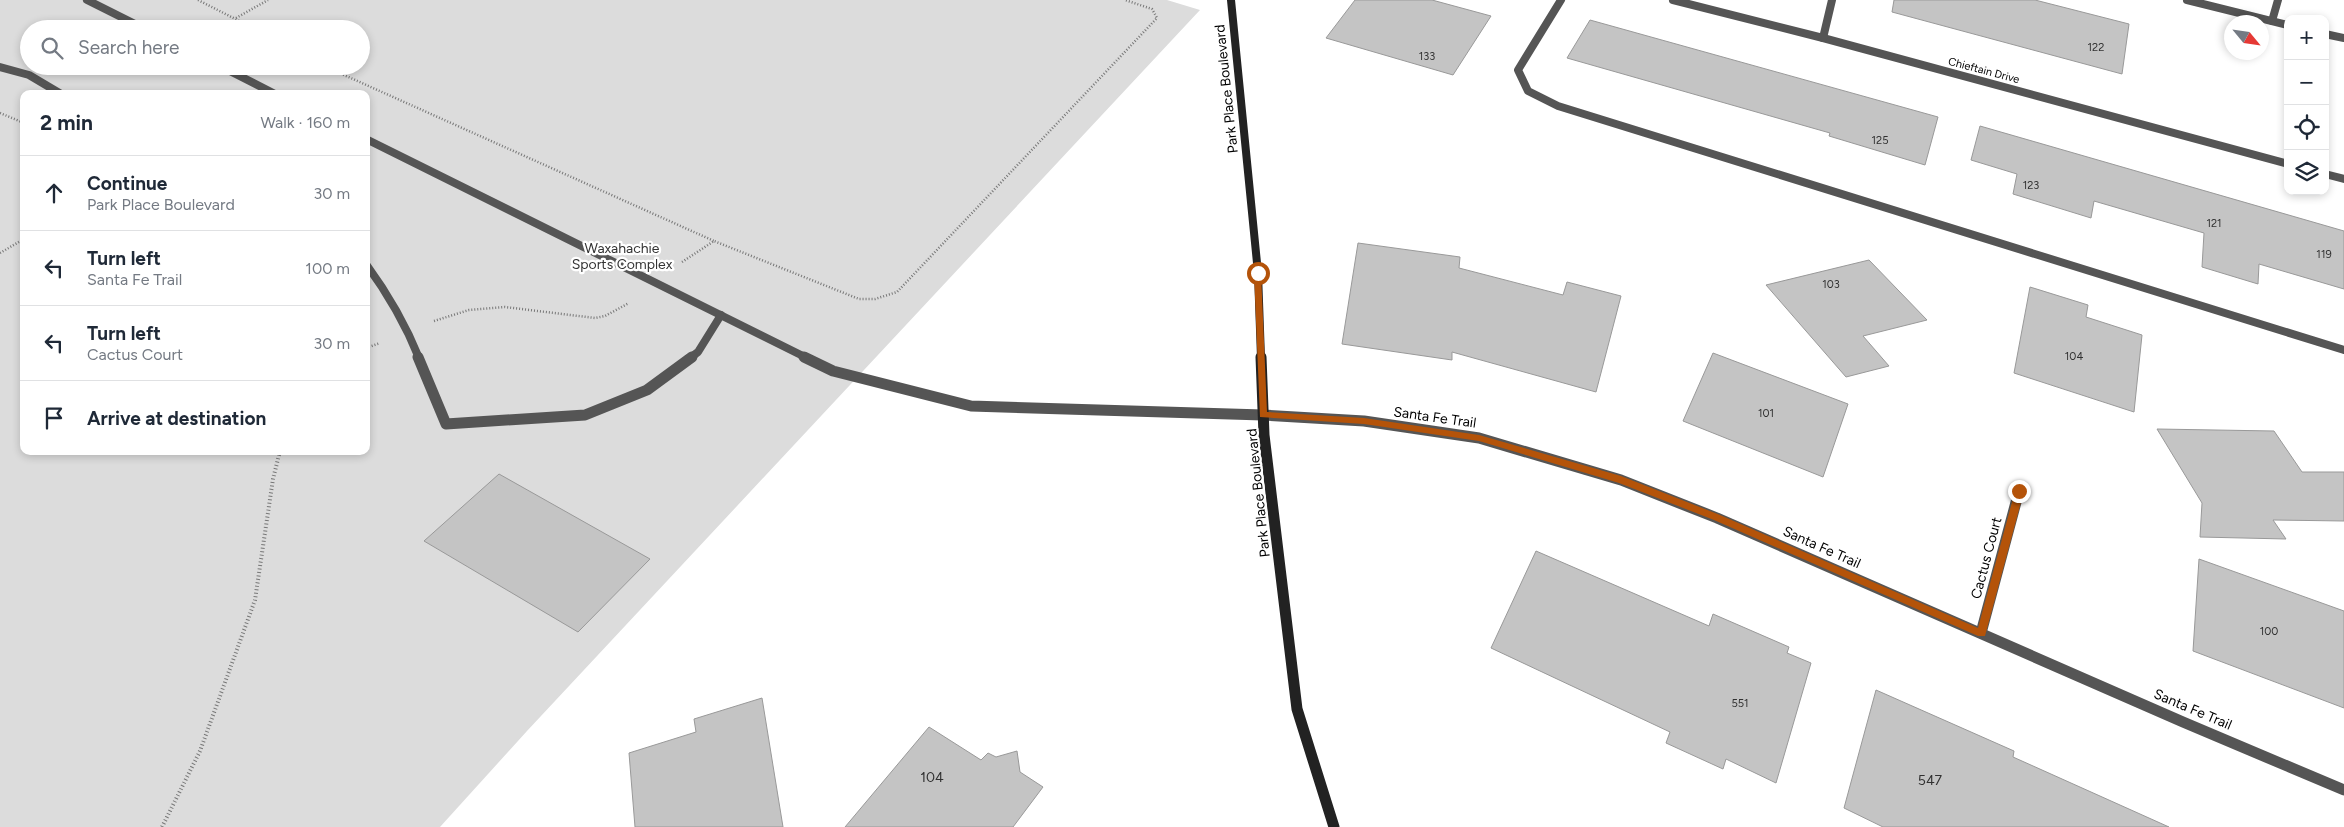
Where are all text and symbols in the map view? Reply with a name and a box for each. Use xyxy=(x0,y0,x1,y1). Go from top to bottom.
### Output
north arrow xyxy=(2224,15,2269,60)
map controls xyxy=(2284,15,2329,195)
button: + xyxy=(2284,15,2329,60)
search box xyxy=(20,20,370,75)
street label: Park Place Boulevard xyxy=(1211,24,1242,154)
icon: search xyxy=(38,34,66,62)
text: Search here xyxy=(78,36,180,59)
house number: 122 xyxy=(2088,41,2104,54)
house number: 133 xyxy=(1419,50,1435,63)
street label: Chieftain Drive xyxy=(1947,55,2021,86)
button: − xyxy=(2284,60,2329,105)
button: locate xyxy=(2284,105,2329,150)
text: 2 min xyxy=(40,110,93,135)
text: Walk · 160 m xyxy=(260,113,350,132)
house number: 125 xyxy=(1871,134,1889,147)
button: layers xyxy=(2284,150,2329,195)
text: Continue xyxy=(87,172,167,195)
icon: ahead xyxy=(40,179,68,207)
house number: 123 xyxy=(2023,179,2039,192)
text: 30 m xyxy=(313,184,350,203)
text: Park Place Boulevard xyxy=(87,195,235,214)
house number: 121 xyxy=(2206,217,2222,230)
park label: Waxahachie Sports Complex xyxy=(572,240,673,273)
text: Turn left xyxy=(87,247,161,270)
house number: 119 xyxy=(2316,248,2332,261)
icon: left xyxy=(40,254,68,282)
text: 100 m xyxy=(305,259,350,278)
route start xyxy=(1247,262,1270,285)
text: Santa Fe Trail xyxy=(87,270,182,289)
house number: 103 xyxy=(1822,278,1840,291)
text: Turn left xyxy=(87,322,161,345)
icon: left xyxy=(40,329,68,357)
text: 30 m xyxy=(313,334,350,353)
text: Cactus Court xyxy=(87,345,183,364)
house number: 104 xyxy=(2065,350,2083,363)
street label: Santa Fe Trail xyxy=(1392,403,1477,432)
icon: arrive xyxy=(40,404,68,432)
text: Arrive at destination xyxy=(87,407,266,430)
house number: 101 xyxy=(1758,407,1774,420)
street label: Park Place Boulevard xyxy=(1243,428,1274,558)
route end xyxy=(2008,480,2031,503)
street label: Cactus Court xyxy=(1967,515,2006,601)
street label: Santa Fe Trail xyxy=(1780,523,1863,572)
house number: 100 xyxy=(2260,625,2278,638)
street label: Santa Fe Trail xyxy=(2151,685,2234,734)
house number: 551 xyxy=(1731,697,1749,710)
house number: 104 xyxy=(920,769,944,786)
house number: 547 xyxy=(1918,772,1943,789)

